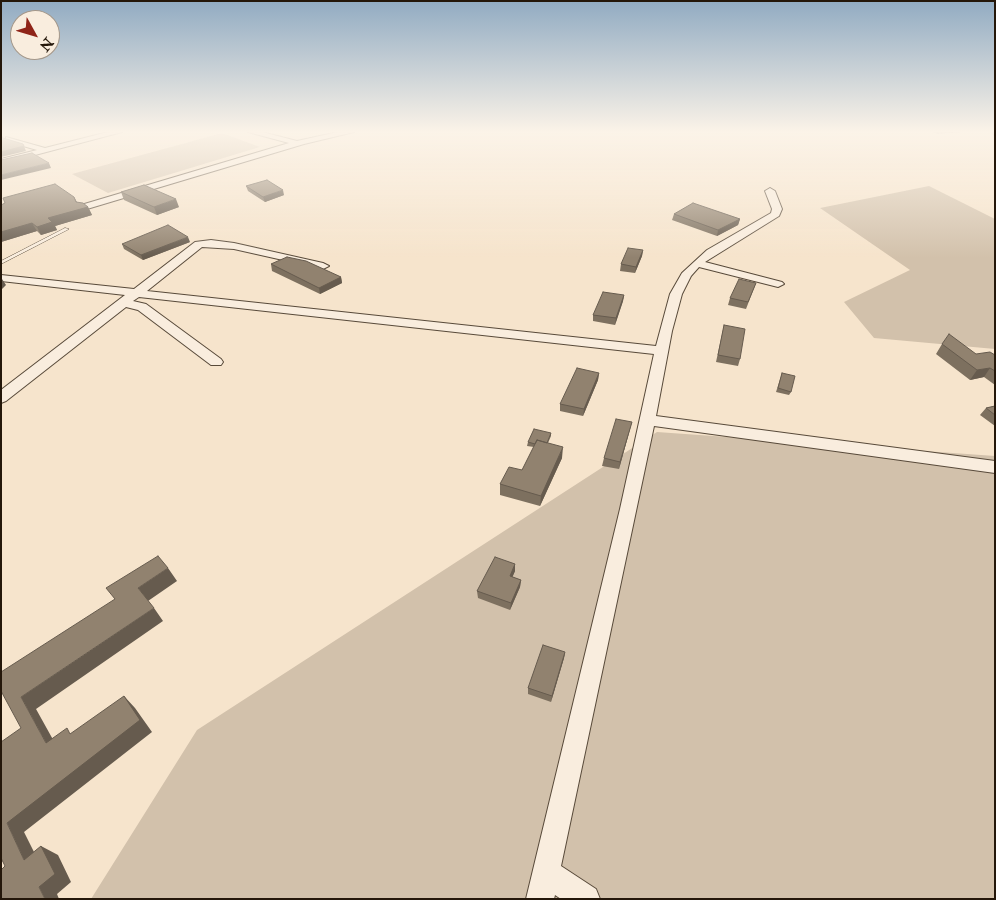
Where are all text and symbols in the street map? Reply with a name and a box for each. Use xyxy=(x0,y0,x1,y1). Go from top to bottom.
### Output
north arrow xyxy=(10,10,60,60)
text: N xyxy=(36,34,57,54)

